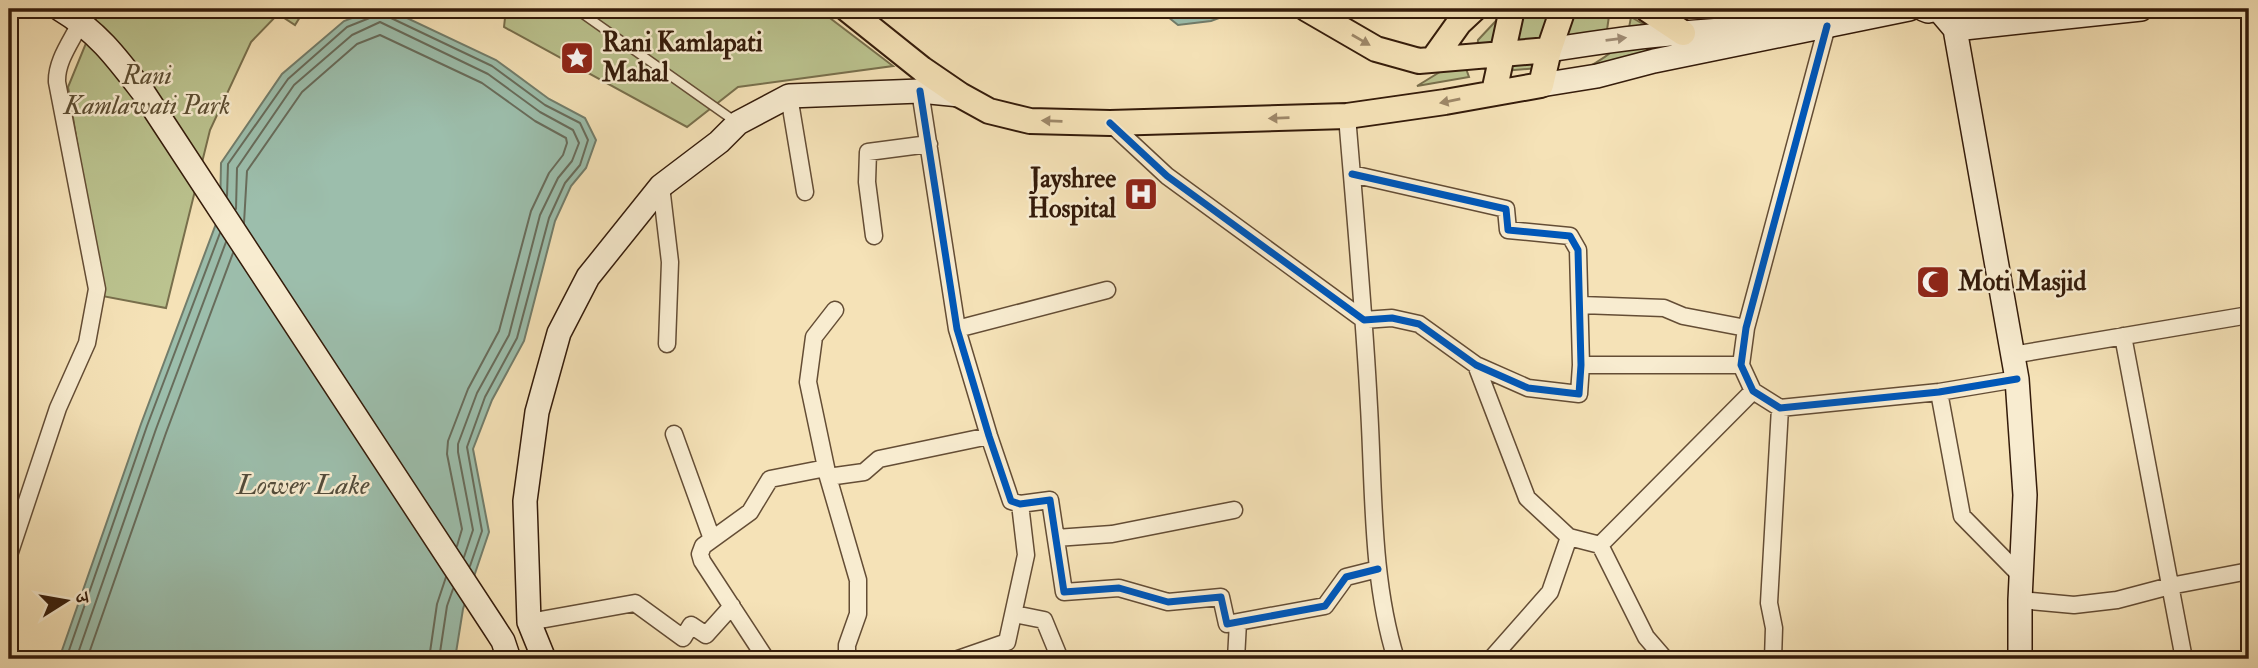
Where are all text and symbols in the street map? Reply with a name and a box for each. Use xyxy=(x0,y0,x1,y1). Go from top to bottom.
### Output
place label: Rani Kamlapati Mahal xyxy=(601,27,763,89)
one-way arrow xyxy=(1351,34,1371,46)
one-way arrow xyxy=(1606,34,1628,45)
place icon: Rani Kamlapati Mahal xyxy=(558,39,596,77)
park label: Rani Kamlawati Park xyxy=(62,60,230,122)
one-way arrow xyxy=(1439,96,1461,107)
one-way arrow xyxy=(1268,112,1290,124)
one-way arrow xyxy=(1041,116,1063,127)
place label: Jayshree Hospital xyxy=(1028,163,1116,226)
hospital icon: Jayshree Hospital xyxy=(1122,175,1160,213)
mosque icon: Moti Masjid xyxy=(1914,263,1952,301)
place label: Moti Masjid xyxy=(1957,266,2086,298)
water label: Lower Lake xyxy=(236,468,370,503)
north arrow xyxy=(32,566,102,636)
text: उ xyxy=(69,589,95,606)

